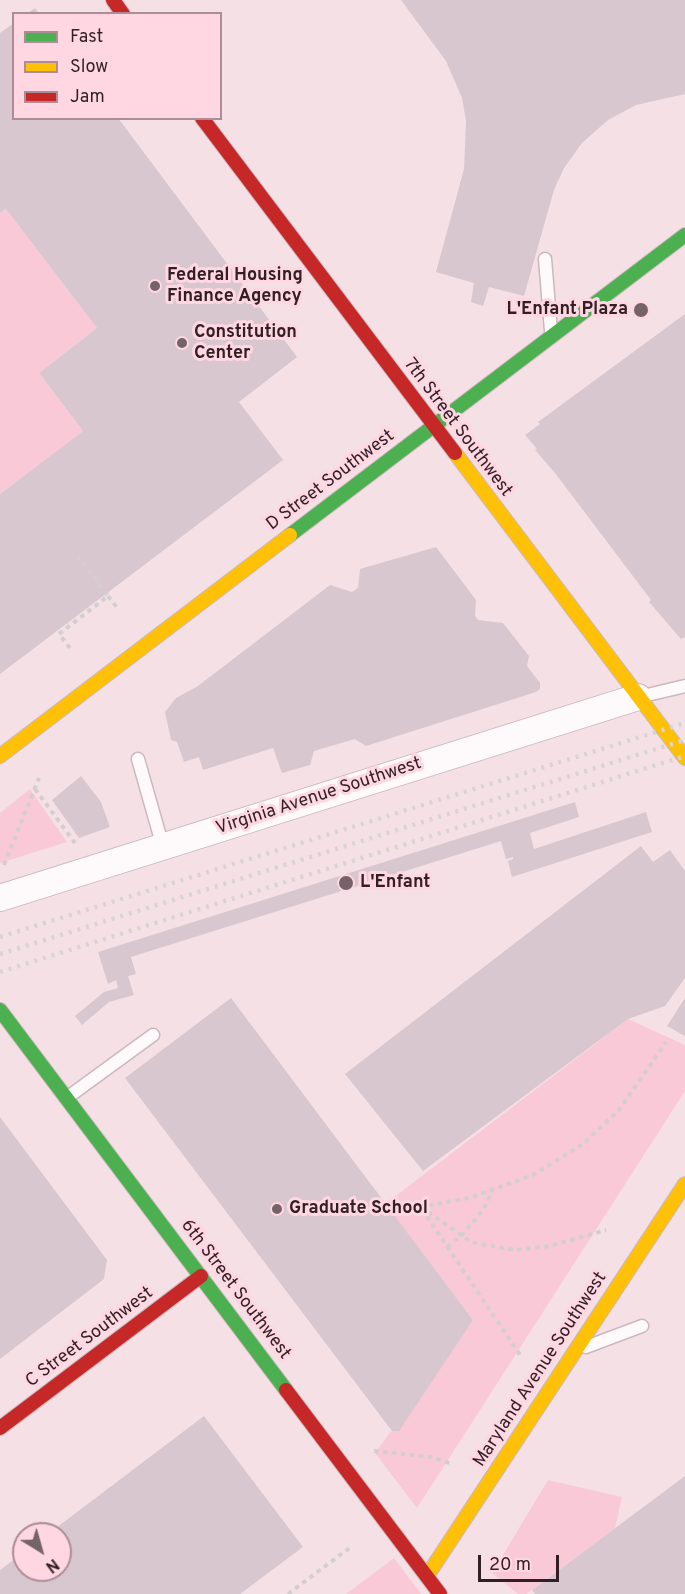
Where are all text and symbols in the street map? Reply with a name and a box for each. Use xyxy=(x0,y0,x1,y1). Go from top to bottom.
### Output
legend xyxy=(12,12,222,120)
text: Fast xyxy=(70,26,103,49)
text: Slow xyxy=(70,56,108,79)
text: Jam xyxy=(70,86,105,109)
place label: Federal Housing Finance Agency xyxy=(167,265,303,308)
marker: Federal Housing Finance Agency xyxy=(148,279,162,293)
place label: L'Enfant Plaza xyxy=(507,299,628,321)
marker: L'Enfant Plaza xyxy=(632,301,650,319)
place label: Constitution Center xyxy=(194,322,297,364)
marker: Constitution Center xyxy=(175,336,189,350)
street label: 7th Street Southwest xyxy=(398,355,516,501)
street label: D Street Southwest xyxy=(263,426,399,536)
street label: Virginia Avenue Southwest xyxy=(214,754,424,840)
place label: L'Enfant xyxy=(360,872,430,894)
marker: L'Enfant xyxy=(337,874,355,892)
place label: Graduate School xyxy=(289,1198,428,1220)
marker: Graduate School xyxy=(270,1202,284,1216)
street label: 6th Street Southwest xyxy=(175,1216,295,1364)
street label: Maryland Avenue Southwest xyxy=(470,1268,612,1472)
street label: C Street Southwest xyxy=(22,1283,158,1393)
north arrow xyxy=(12,1522,72,1582)
scale bar xyxy=(481,1543,562,1581)
text: N xyxy=(41,1553,62,1576)
text: 20 m xyxy=(489,1554,531,1577)

